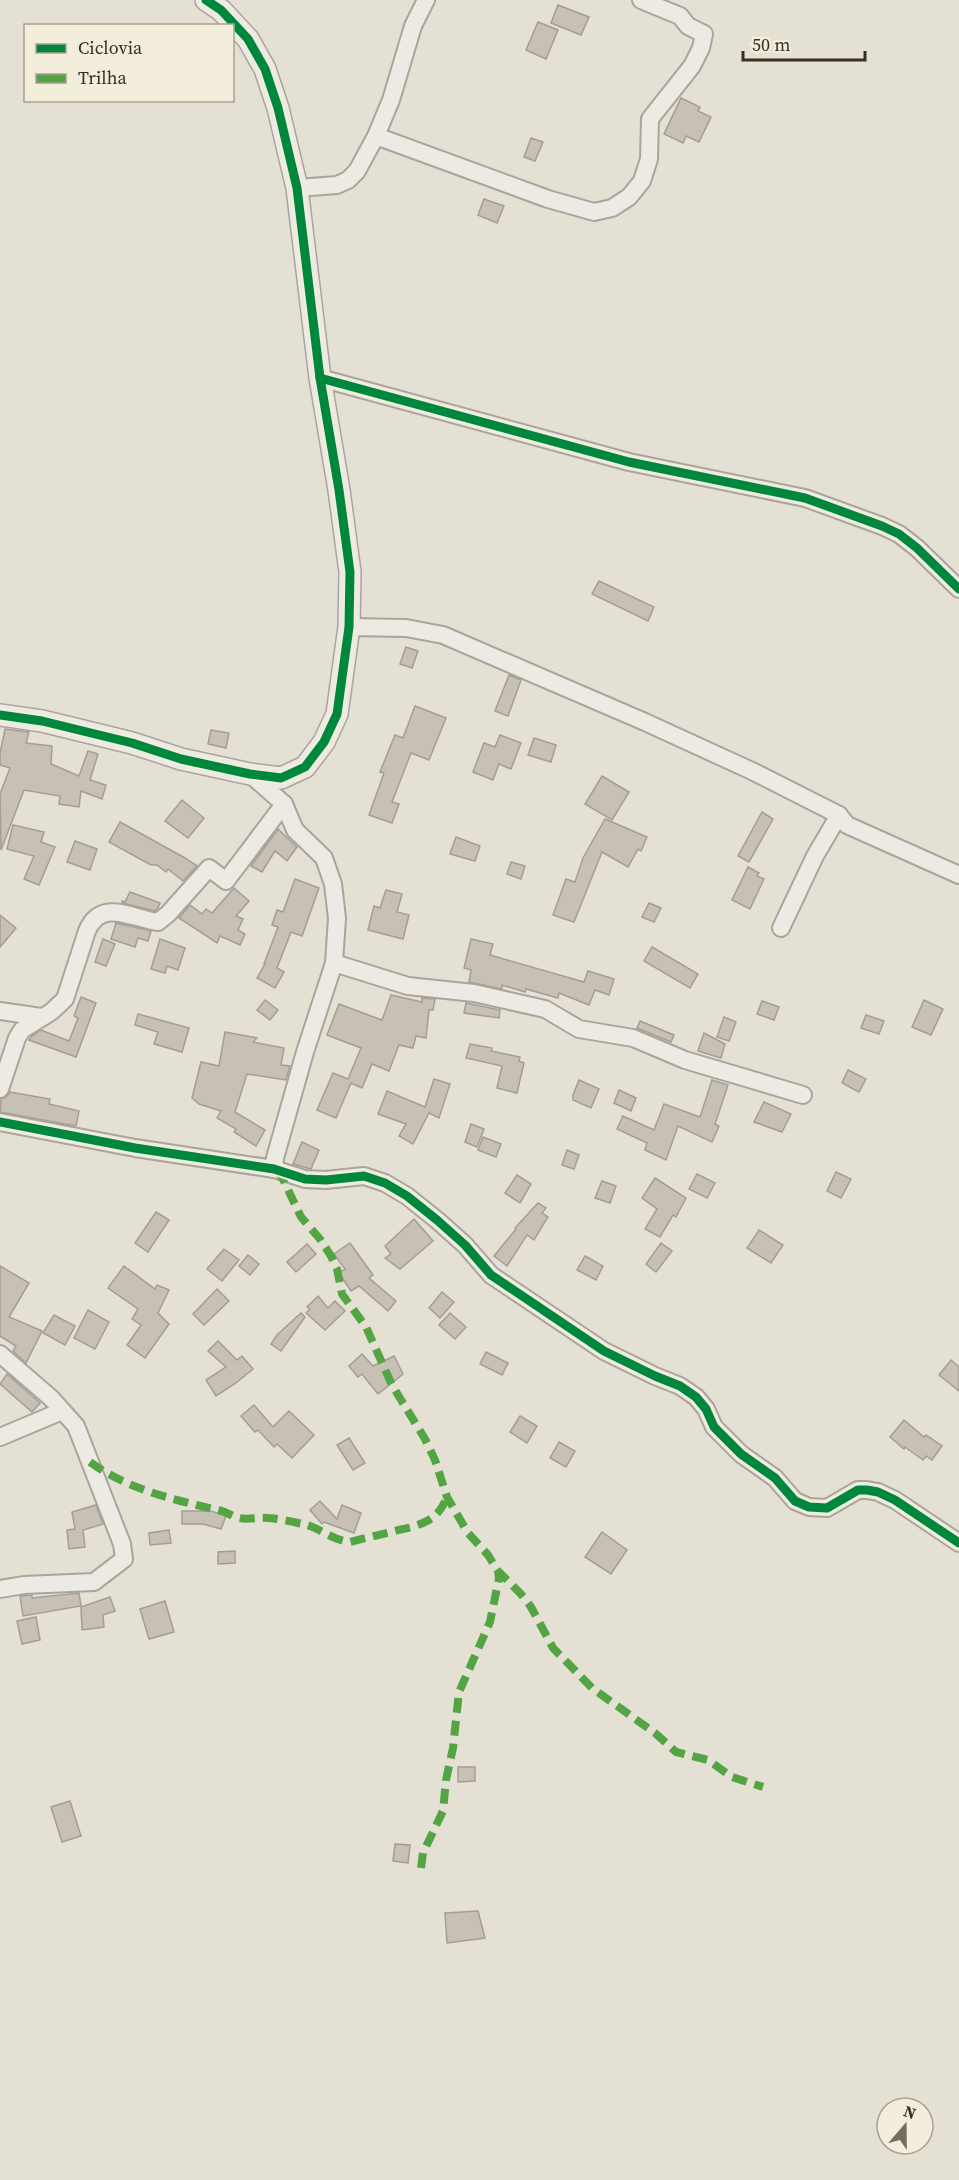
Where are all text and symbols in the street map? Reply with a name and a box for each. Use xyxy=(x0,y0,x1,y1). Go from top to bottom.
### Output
legend xyxy=(24,24,234,102)
scale bar xyxy=(743,24,864,62)
text: 50 m xyxy=(752,32,790,57)
text: Ciclovia xyxy=(78,35,143,60)
text: Trilha xyxy=(78,65,127,90)
north arrow xyxy=(875,2096,935,2156)
text: N xyxy=(901,2100,920,2124)

